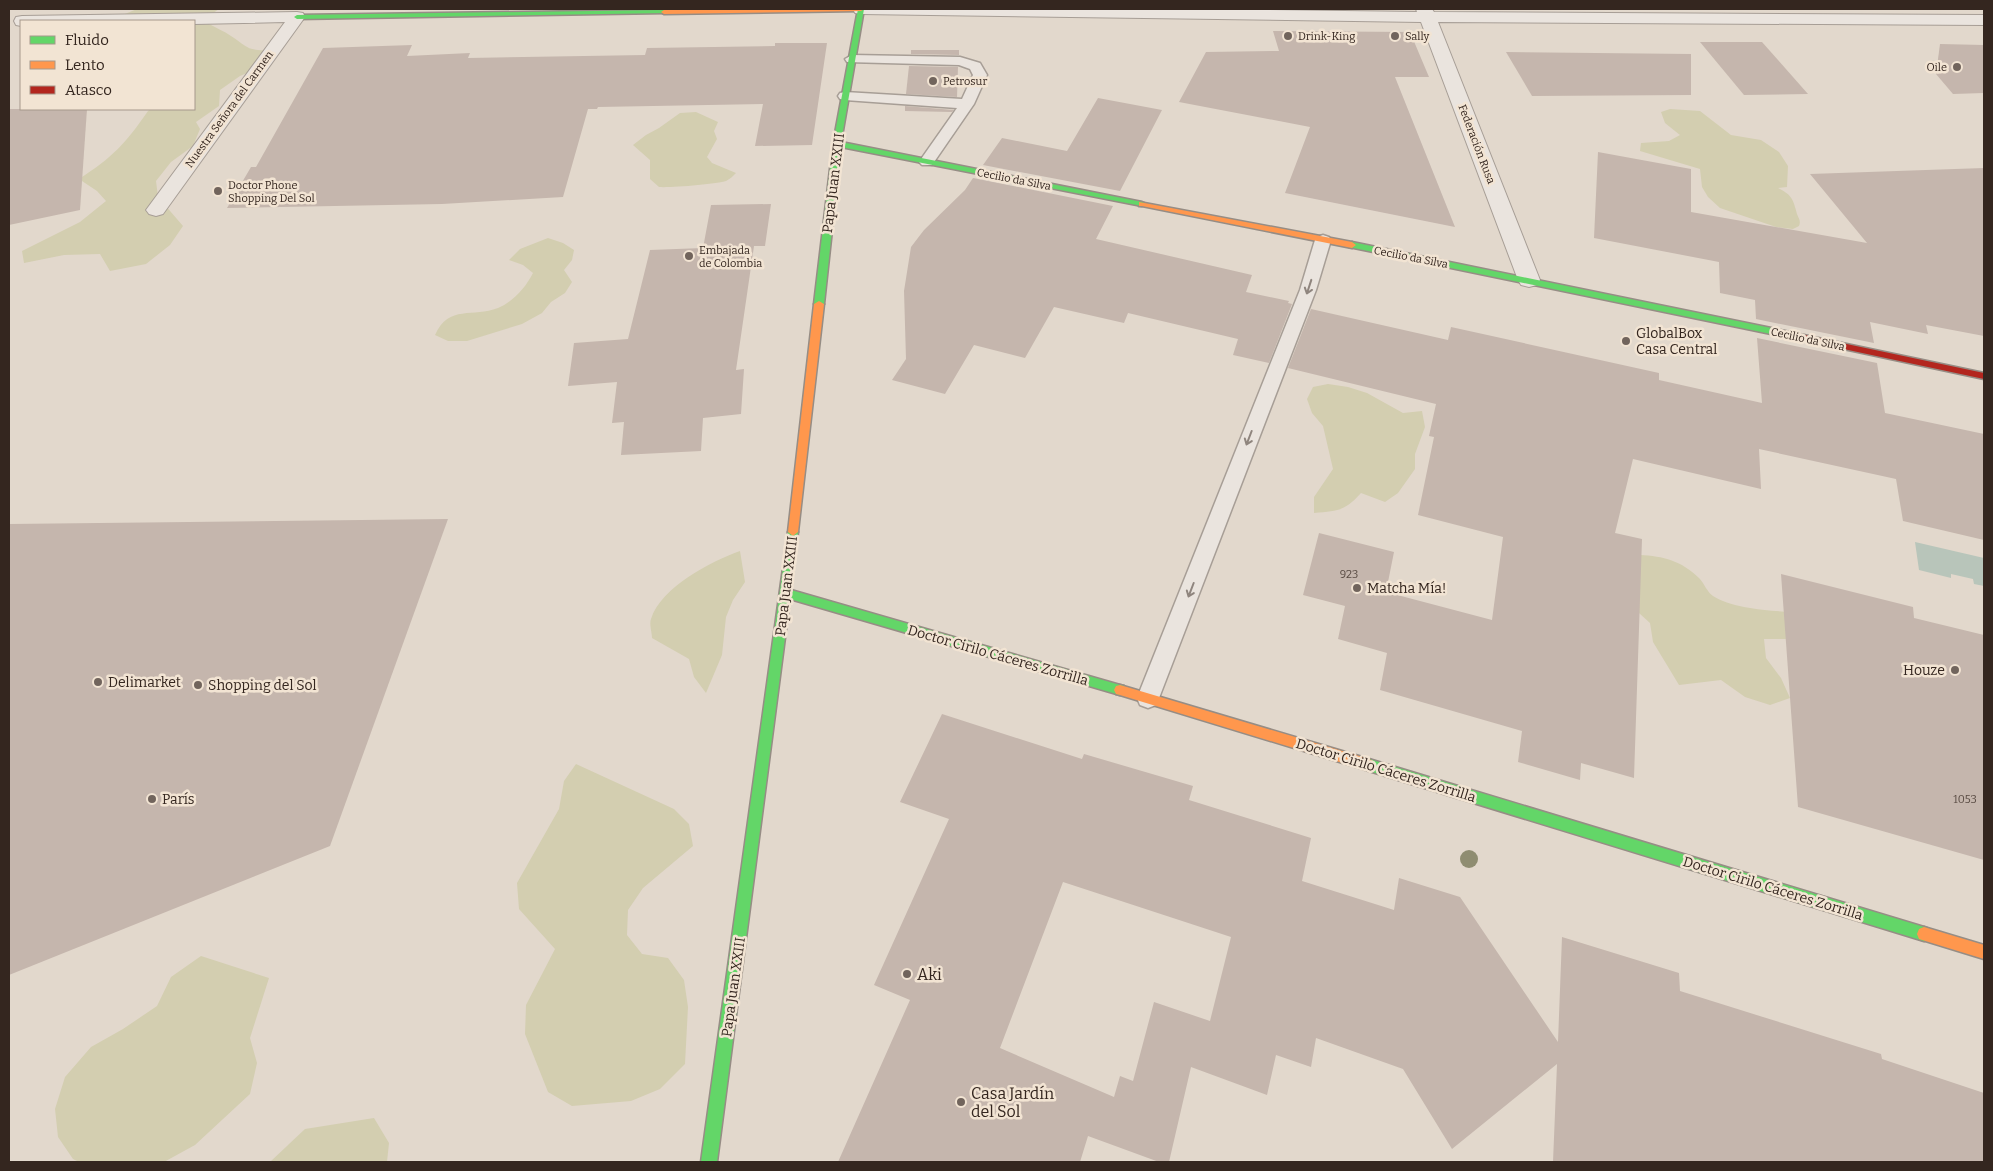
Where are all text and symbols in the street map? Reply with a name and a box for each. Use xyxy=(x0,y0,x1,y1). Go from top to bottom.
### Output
legend xyxy=(20,20,195,110)
marker: Drink-King xyxy=(1282,30,1294,42)
place label: Drink-King xyxy=(1298,30,1355,43)
marker: Sally xyxy=(1389,30,1401,42)
place label: Sally xyxy=(1405,30,1430,43)
text: Fluido xyxy=(65,31,109,49)
street label: Nuestra Señora del Carmen xyxy=(183,48,276,170)
text: Lento xyxy=(65,56,105,74)
place label: Oile xyxy=(1927,61,1947,74)
marker: Oile xyxy=(1951,61,1963,73)
marker: Petrosur xyxy=(927,75,939,87)
place label: Petrosur xyxy=(943,75,987,88)
text: Atasco xyxy=(65,81,112,99)
street label: Federación Rusa xyxy=(1455,103,1498,186)
street label: Papa Juan XXIII xyxy=(819,132,848,234)
street label: Cecilio da Silva xyxy=(976,166,1052,193)
place label: Doctor Phone Shopping Del Sol xyxy=(228,179,315,205)
marker: Doctor Phone Shopping Del Sol xyxy=(212,185,224,197)
place label: Embajada de Colombia xyxy=(699,244,762,270)
street label: Cecilio da Silva xyxy=(1373,244,1449,271)
marker: Embajada de Colombia xyxy=(683,250,695,262)
one-way arrow xyxy=(1303,278,1313,294)
place label: GlobalBox Casa Central xyxy=(1636,325,1717,358)
street label: Cecilio da Silva xyxy=(1770,325,1846,354)
marker: GlobalBox Casa Central xyxy=(1620,335,1632,347)
one-way arrow xyxy=(1244,430,1254,445)
street label: Papa Juan XXIII xyxy=(772,535,801,637)
house number: 923 xyxy=(1340,568,1358,581)
place label: Matcha Mía! xyxy=(1367,580,1447,597)
one-way arrow xyxy=(1186,581,1195,597)
marker: Matcha Mía! xyxy=(1351,582,1363,594)
street label: Doctor Cirilo Cáceres Zorrilla xyxy=(906,622,1090,690)
place label: Houze xyxy=(1903,662,1945,679)
marker: Houze xyxy=(1949,664,1961,676)
place label: Delimarket xyxy=(108,674,181,691)
marker: Delimarket xyxy=(92,676,104,688)
place label: Shopping del Sol xyxy=(208,677,317,694)
marker: Shopping del Sol xyxy=(192,679,204,691)
street label: Doctor Cirilo Cáceres Zorrilla xyxy=(1294,735,1478,806)
place label: París xyxy=(162,791,195,808)
marker: París xyxy=(146,793,158,805)
house number: 1053 xyxy=(1953,793,1977,806)
street label: Doctor Cirilo Cáceres Zorrilla xyxy=(1681,853,1865,924)
street label: Papa Juan XXIII xyxy=(718,936,749,1038)
place label: Aki xyxy=(917,965,942,984)
marker: Aki xyxy=(901,968,913,980)
place label: Casa Jardín del Sol xyxy=(971,1084,1054,1121)
marker: Casa Jardín del Sol xyxy=(955,1096,967,1108)

